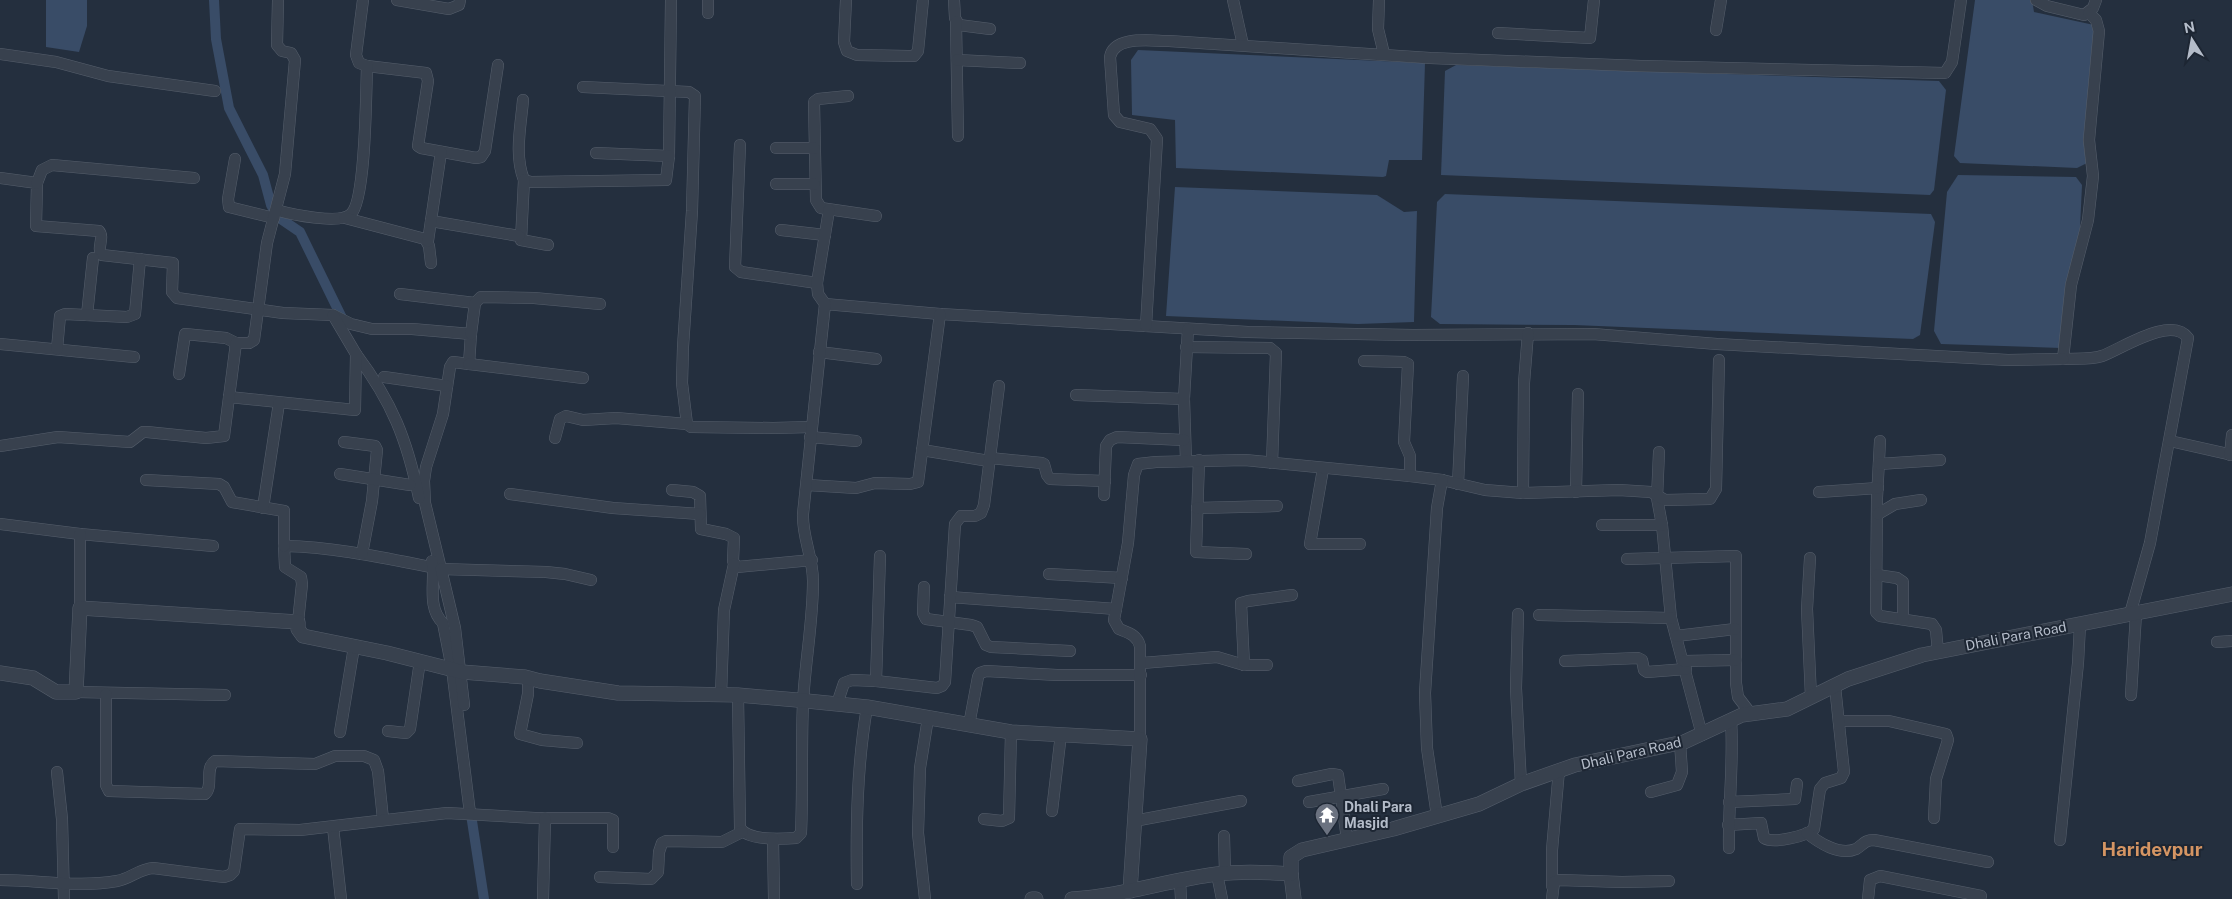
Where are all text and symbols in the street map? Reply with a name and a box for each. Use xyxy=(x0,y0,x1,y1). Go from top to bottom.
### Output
north arrow xyxy=(2167,15,2217,65)
text: N xyxy=(2183,18,2196,36)
street label: Dhali Para Road xyxy=(1964,618,2068,654)
street label: Dhali Para Road xyxy=(1579,734,1683,772)
place label: Dhali Para Masjid xyxy=(1344,799,1412,831)
temple icon: Dhali Para Masjid xyxy=(1314,802,1340,836)
district label: Haridevpur xyxy=(2101,838,2203,860)

